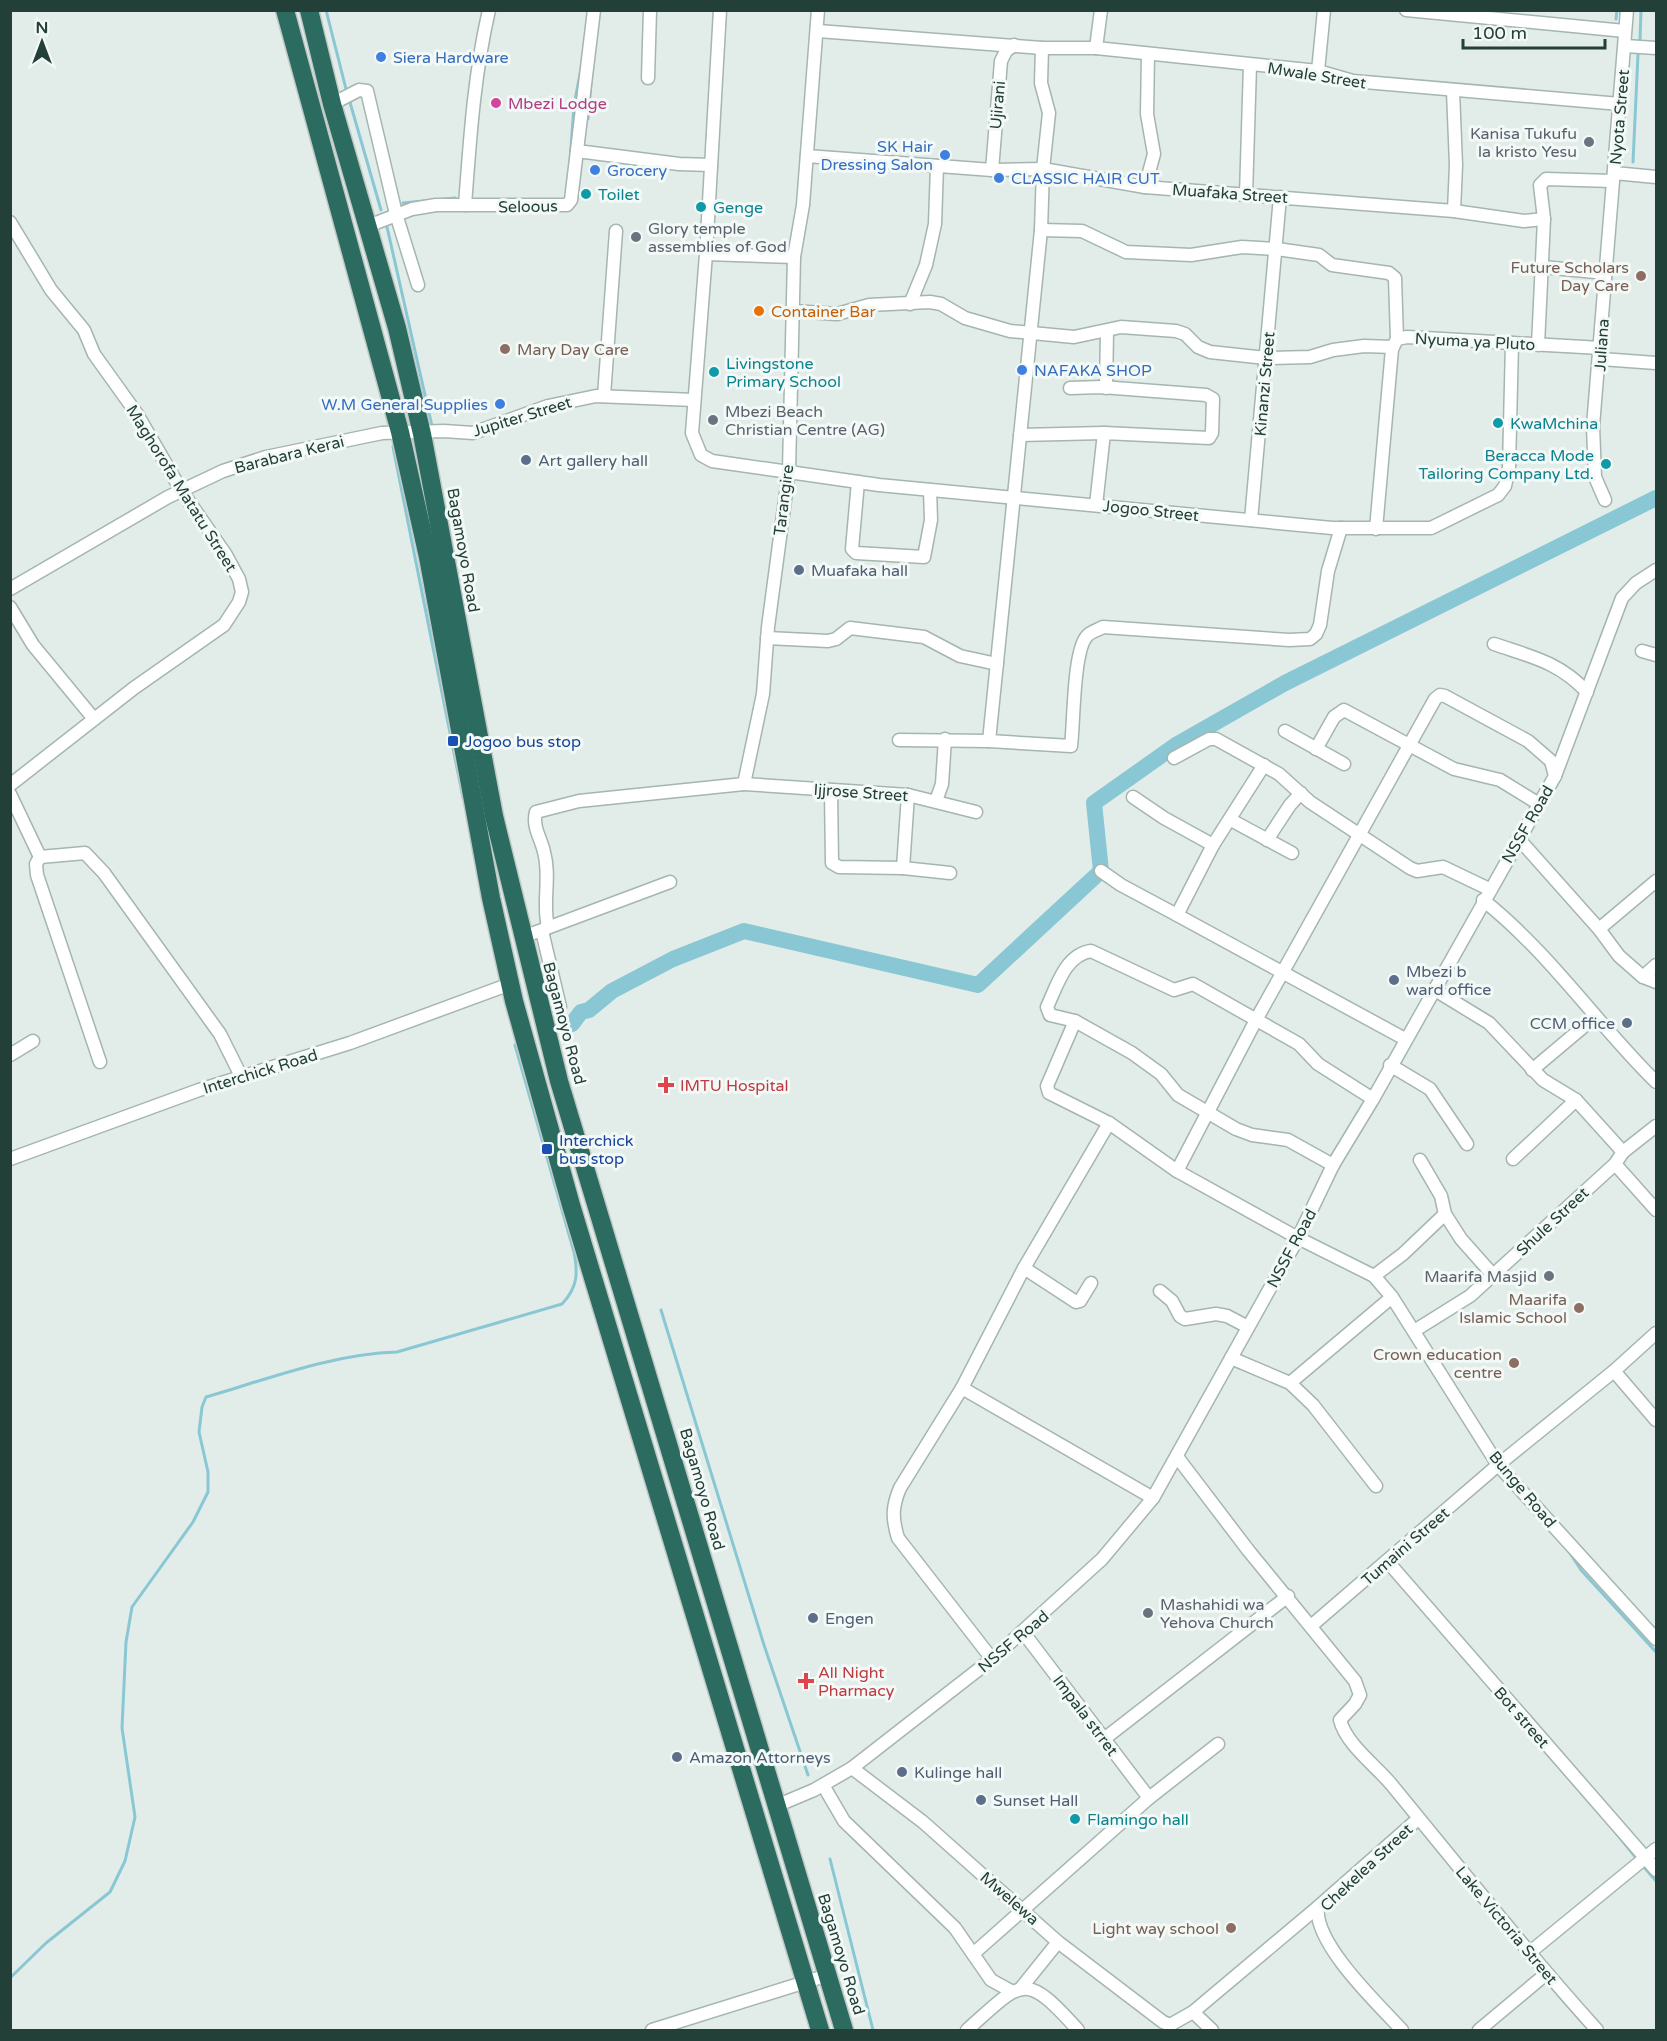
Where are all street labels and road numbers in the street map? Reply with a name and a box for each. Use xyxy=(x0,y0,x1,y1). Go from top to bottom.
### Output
street label: Mwale Street xyxy=(1266,58,1368,94)
street label: Nyota Street xyxy=(1606,68,1634,166)
street label: Ujirani xyxy=(986,80,1010,130)
street label: Muafaka Street xyxy=(1171,180,1289,208)
street label: Seloous xyxy=(498,196,558,218)
street label: Juliana xyxy=(1590,318,1614,372)
street label: Nyuma ya Pluto xyxy=(1414,329,1536,355)
street label: Kinanzi Street xyxy=(1250,331,1280,437)
street label: Jupiter Street xyxy=(470,392,574,441)
street label: Maghorofa Matatu Street xyxy=(121,401,241,576)
street label: Barabara Kerai xyxy=(232,432,346,478)
street label: Tarangire xyxy=(770,463,798,537)
street label: Bagamoyo Road xyxy=(442,486,484,614)
street label: Jogoo Street xyxy=(1102,496,1200,526)
street label: Ijjrose Street xyxy=(813,780,909,806)
street label: NSSF Road xyxy=(1498,782,1558,867)
street label: Bagamoyo Road xyxy=(538,960,590,1087)
street label: Interchick Road xyxy=(201,1045,320,1099)
street label: Shule Street xyxy=(1512,1183,1593,1260)
street label: NSSF Road xyxy=(1263,1206,1321,1291)
street label: Bagamoyo Road xyxy=(675,1426,729,1553)
street label: Bunge Road xyxy=(1484,1447,1560,1532)
street label: Tumaini Street xyxy=(1358,1503,1454,1590)
street label: NSSF Road xyxy=(974,1606,1053,1677)
street label: Impala strret xyxy=(1048,1671,1122,1760)
street label: Bot street xyxy=(1489,1683,1553,1752)
street label: Chekelea Street xyxy=(1316,1820,1417,1916)
street label: Lake Victoria Street xyxy=(1451,1862,1562,1989)
street label: Mwelewa xyxy=(976,1868,1043,1930)
street label: Bagamoyo Road xyxy=(813,1891,869,2017)

